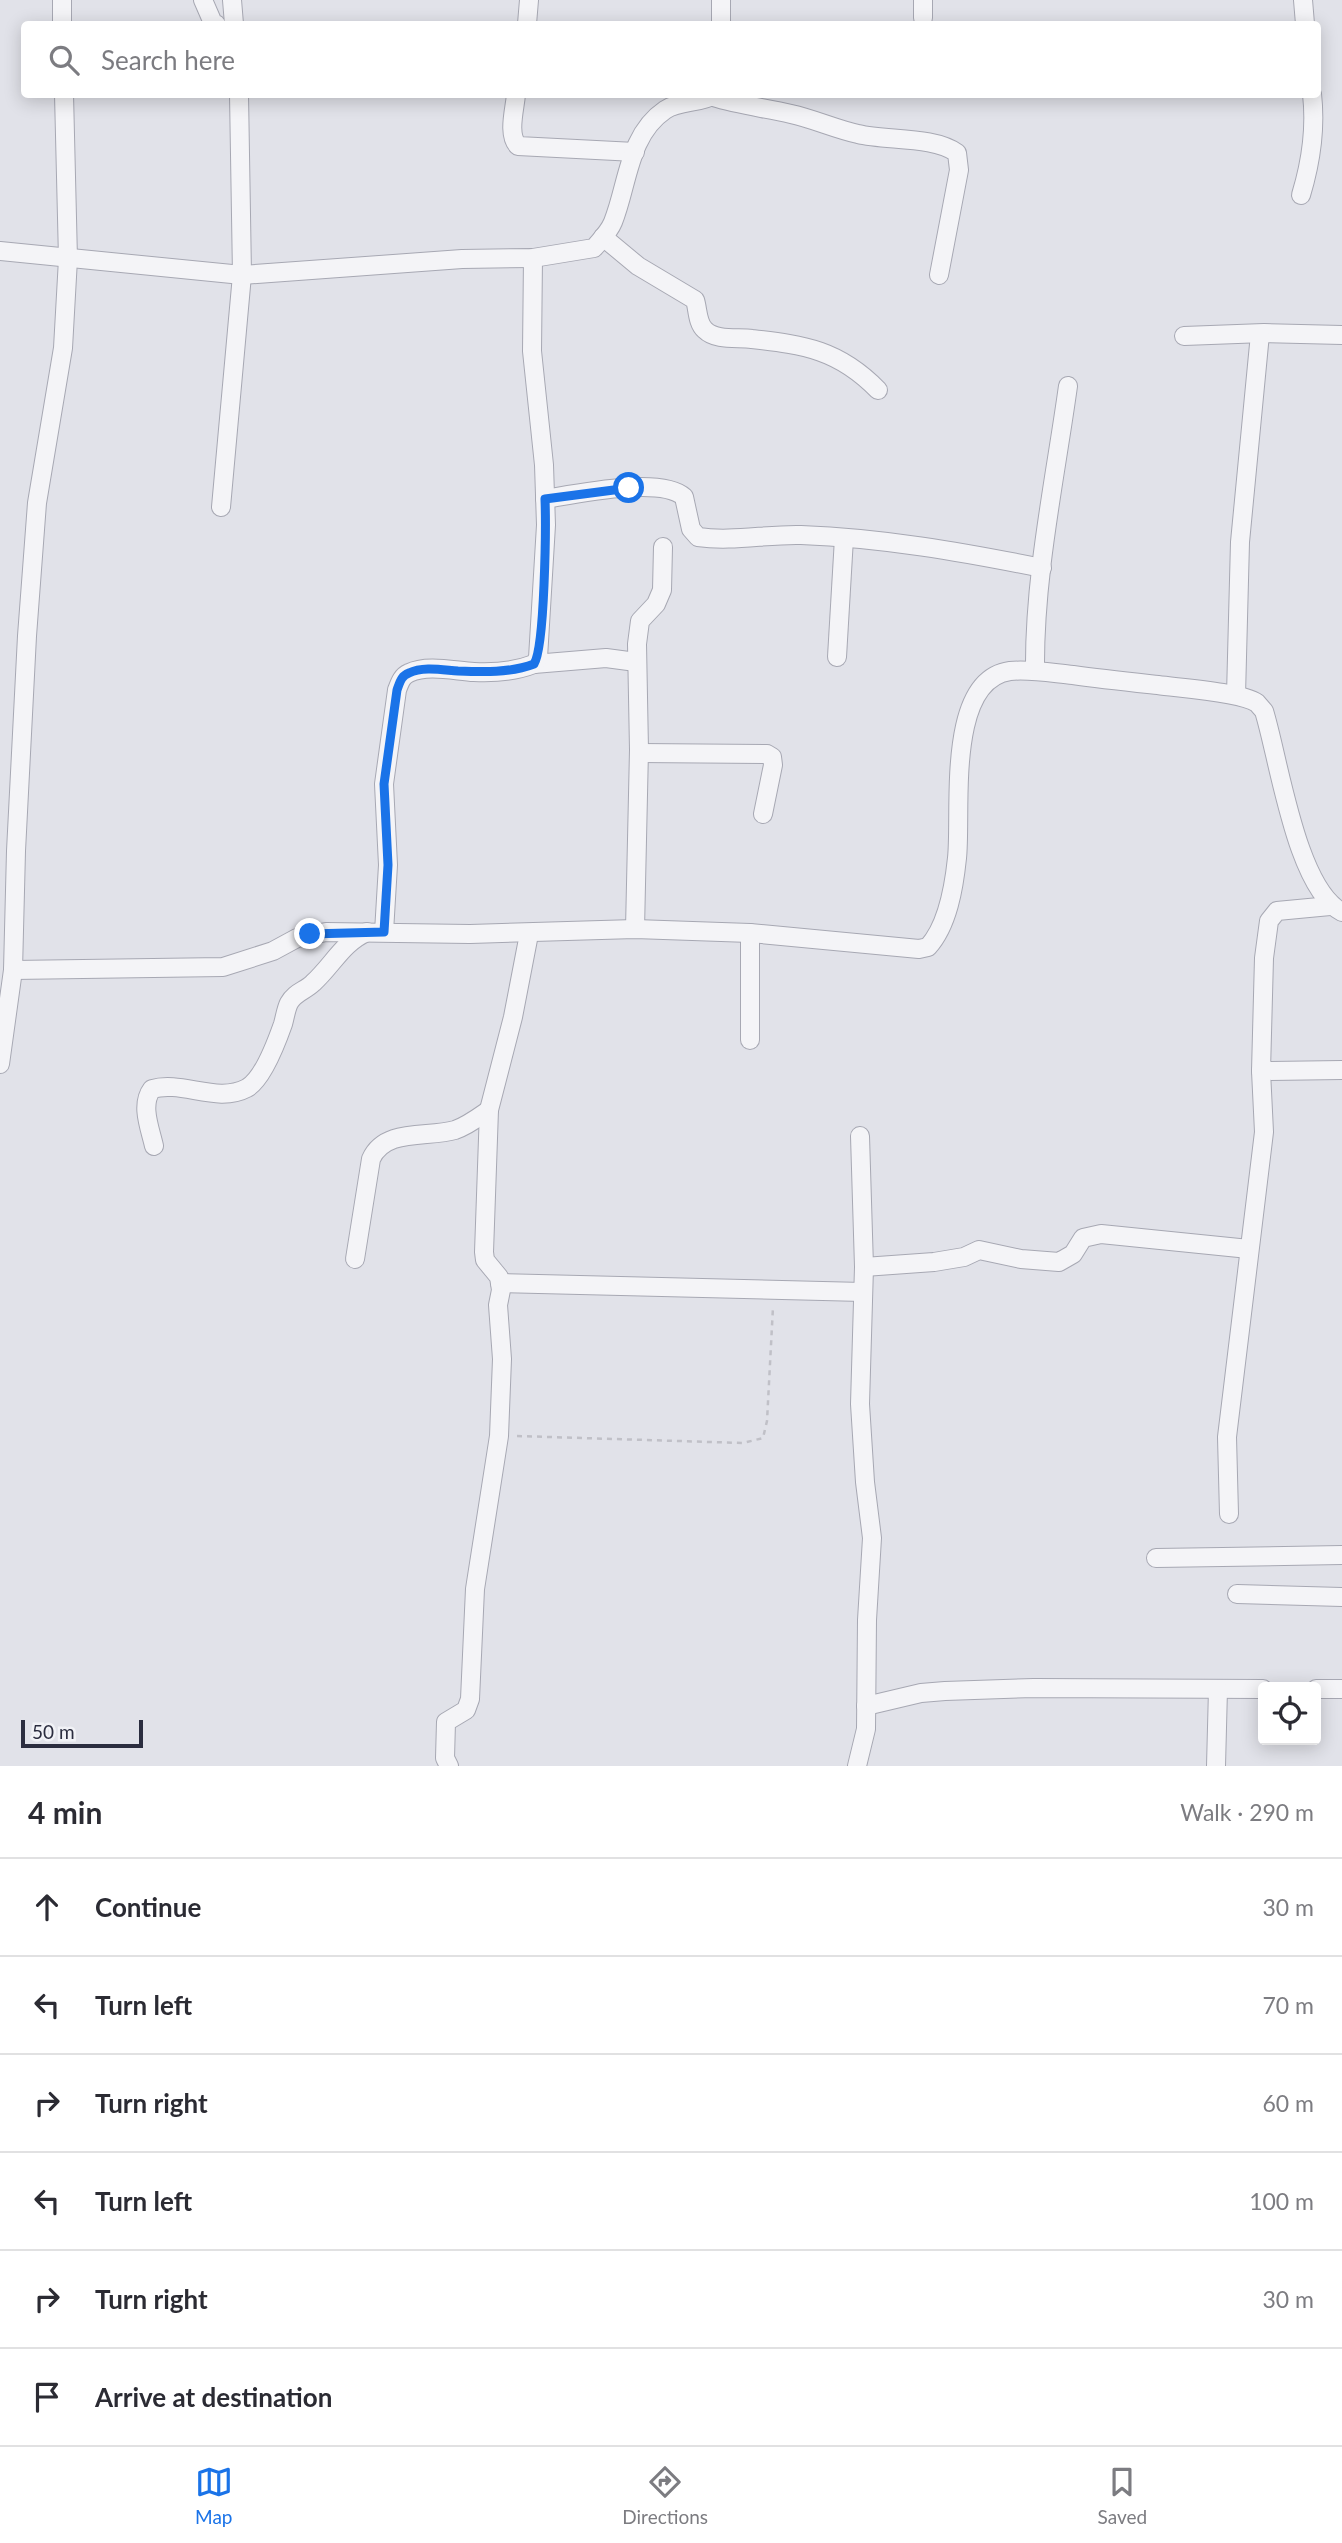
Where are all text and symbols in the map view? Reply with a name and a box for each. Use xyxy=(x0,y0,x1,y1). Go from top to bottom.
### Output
search box xyxy=(21,21,1321,98)
icon: search xyxy=(45,41,83,79)
text: Search here xyxy=(101,44,235,76)
route start xyxy=(613,472,644,503)
route end xyxy=(294,918,325,949)
map controls xyxy=(1258,1682,1321,1745)
button: locate xyxy=(1258,1682,1321,1745)
scale bar xyxy=(21,1717,144,1749)
text: 50 m xyxy=(32,1720,75,1743)
text: 4 min xyxy=(28,1794,102,1830)
text: Walk · 290 m xyxy=(1180,1798,1314,1826)
icon: ahead xyxy=(28,1888,66,1926)
text: Continue xyxy=(95,1891,201,1923)
text: 30 m xyxy=(1263,1893,1314,1921)
icon: left xyxy=(28,1986,66,2024)
text: Turn left xyxy=(95,1989,192,2021)
text: 70 m xyxy=(1263,1991,1314,2019)
icon: right xyxy=(28,2084,66,2122)
text: Turn right xyxy=(95,2087,208,2119)
text: 60 m xyxy=(1263,2089,1314,2117)
icon: left xyxy=(28,2182,66,2220)
text: Turn left xyxy=(95,2185,192,2217)
text: 100 m xyxy=(1249,2187,1314,2215)
icon: right xyxy=(28,2280,66,2318)
text: Turn right xyxy=(95,2283,208,2315)
text: 30 m xyxy=(1263,2285,1314,2313)
icon: arrive xyxy=(28,2378,66,2416)
text: Arrive at destination xyxy=(95,2381,332,2413)
tab: Map xyxy=(195,2463,233,2528)
tab: Directions xyxy=(622,2463,708,2528)
tab: Saved xyxy=(1098,2463,1147,2528)

